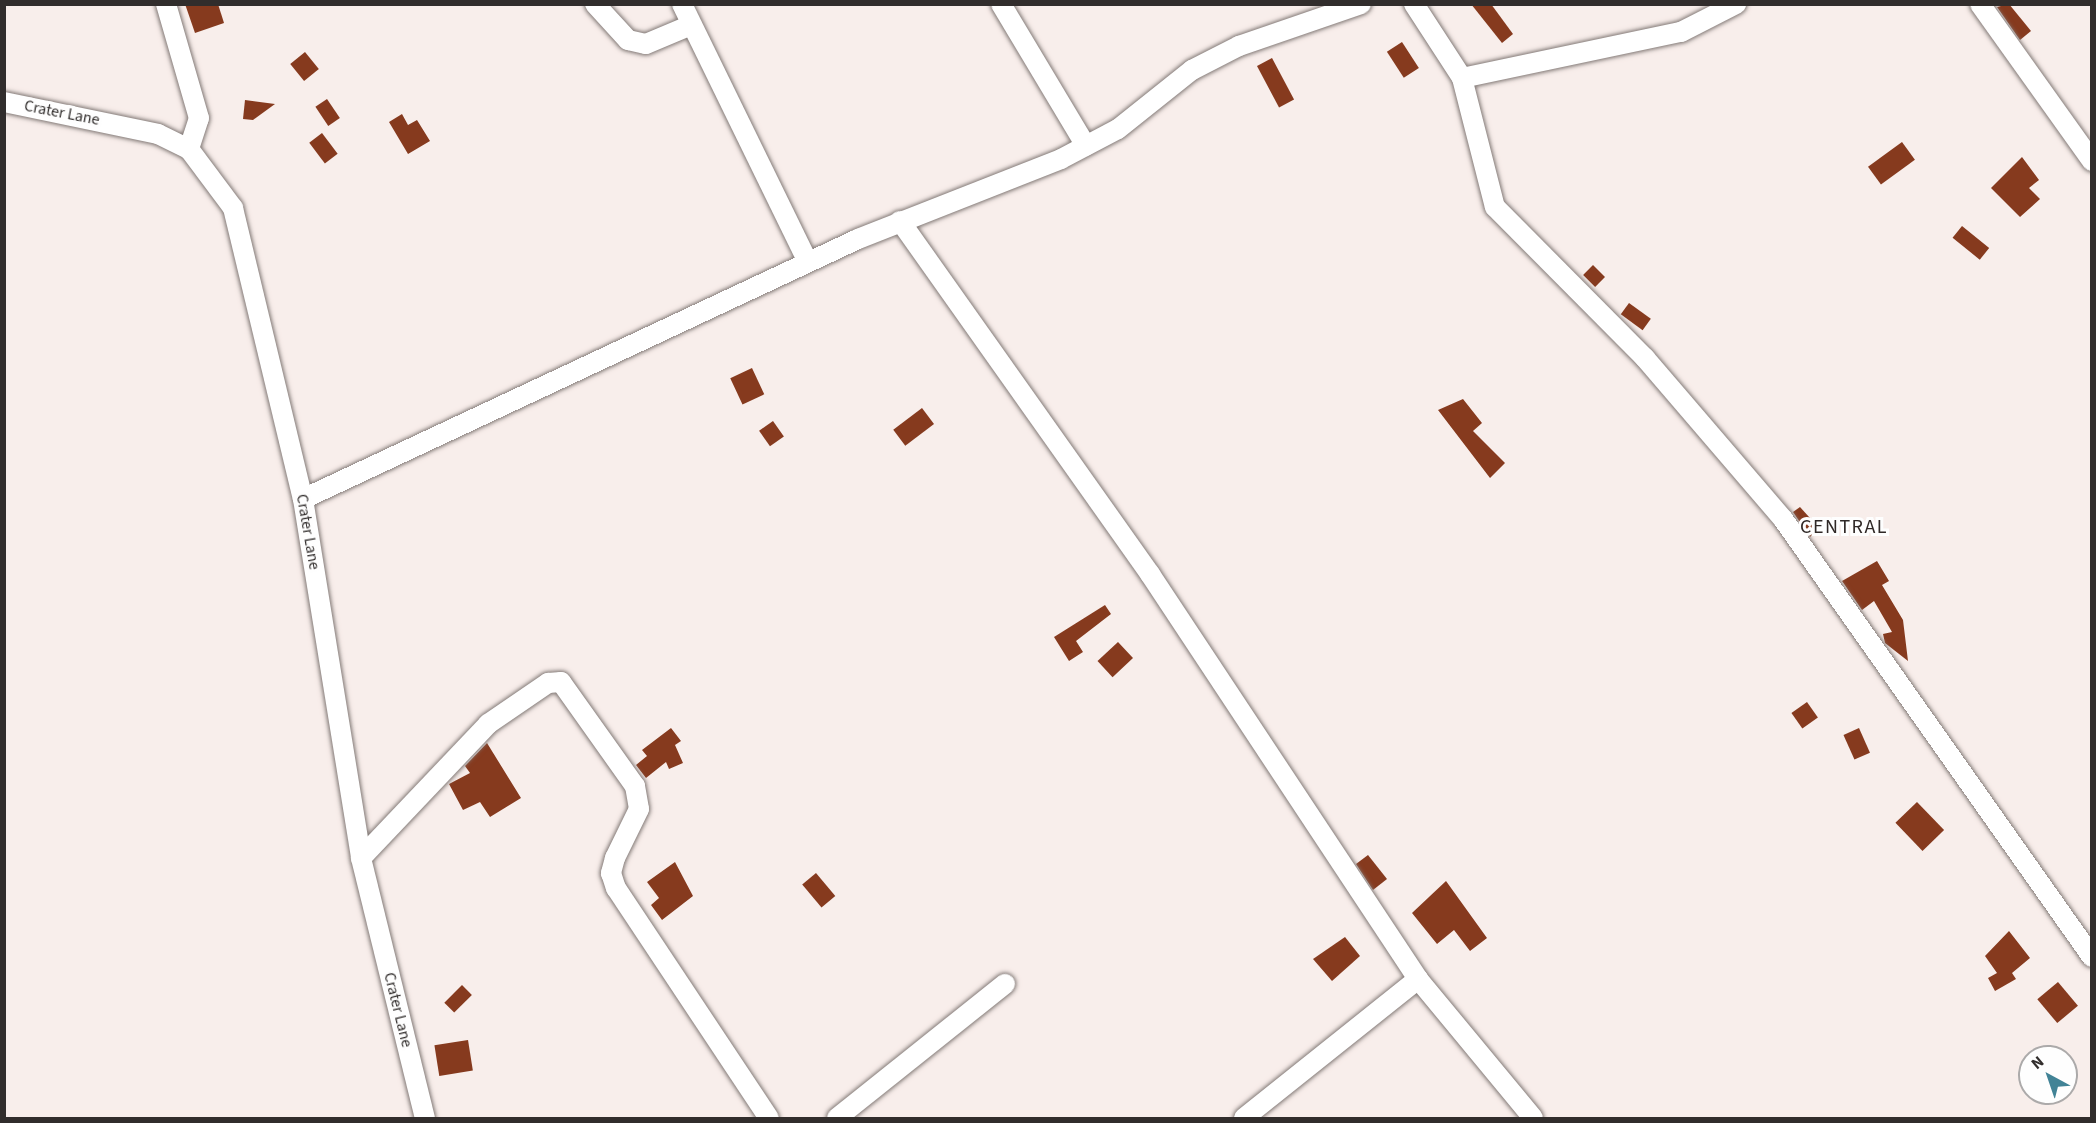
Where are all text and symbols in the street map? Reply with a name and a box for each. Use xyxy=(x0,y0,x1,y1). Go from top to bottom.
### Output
street label: Crater Lane xyxy=(23,96,101,130)
street label: Crater Lane xyxy=(292,493,324,571)
district label: CENTRAL xyxy=(1800,515,1888,539)
street label: Crater Lane xyxy=(379,971,417,1049)
north arrow xyxy=(2018,1045,2078,1105)
text: N xyxy=(2027,1051,2049,1075)

